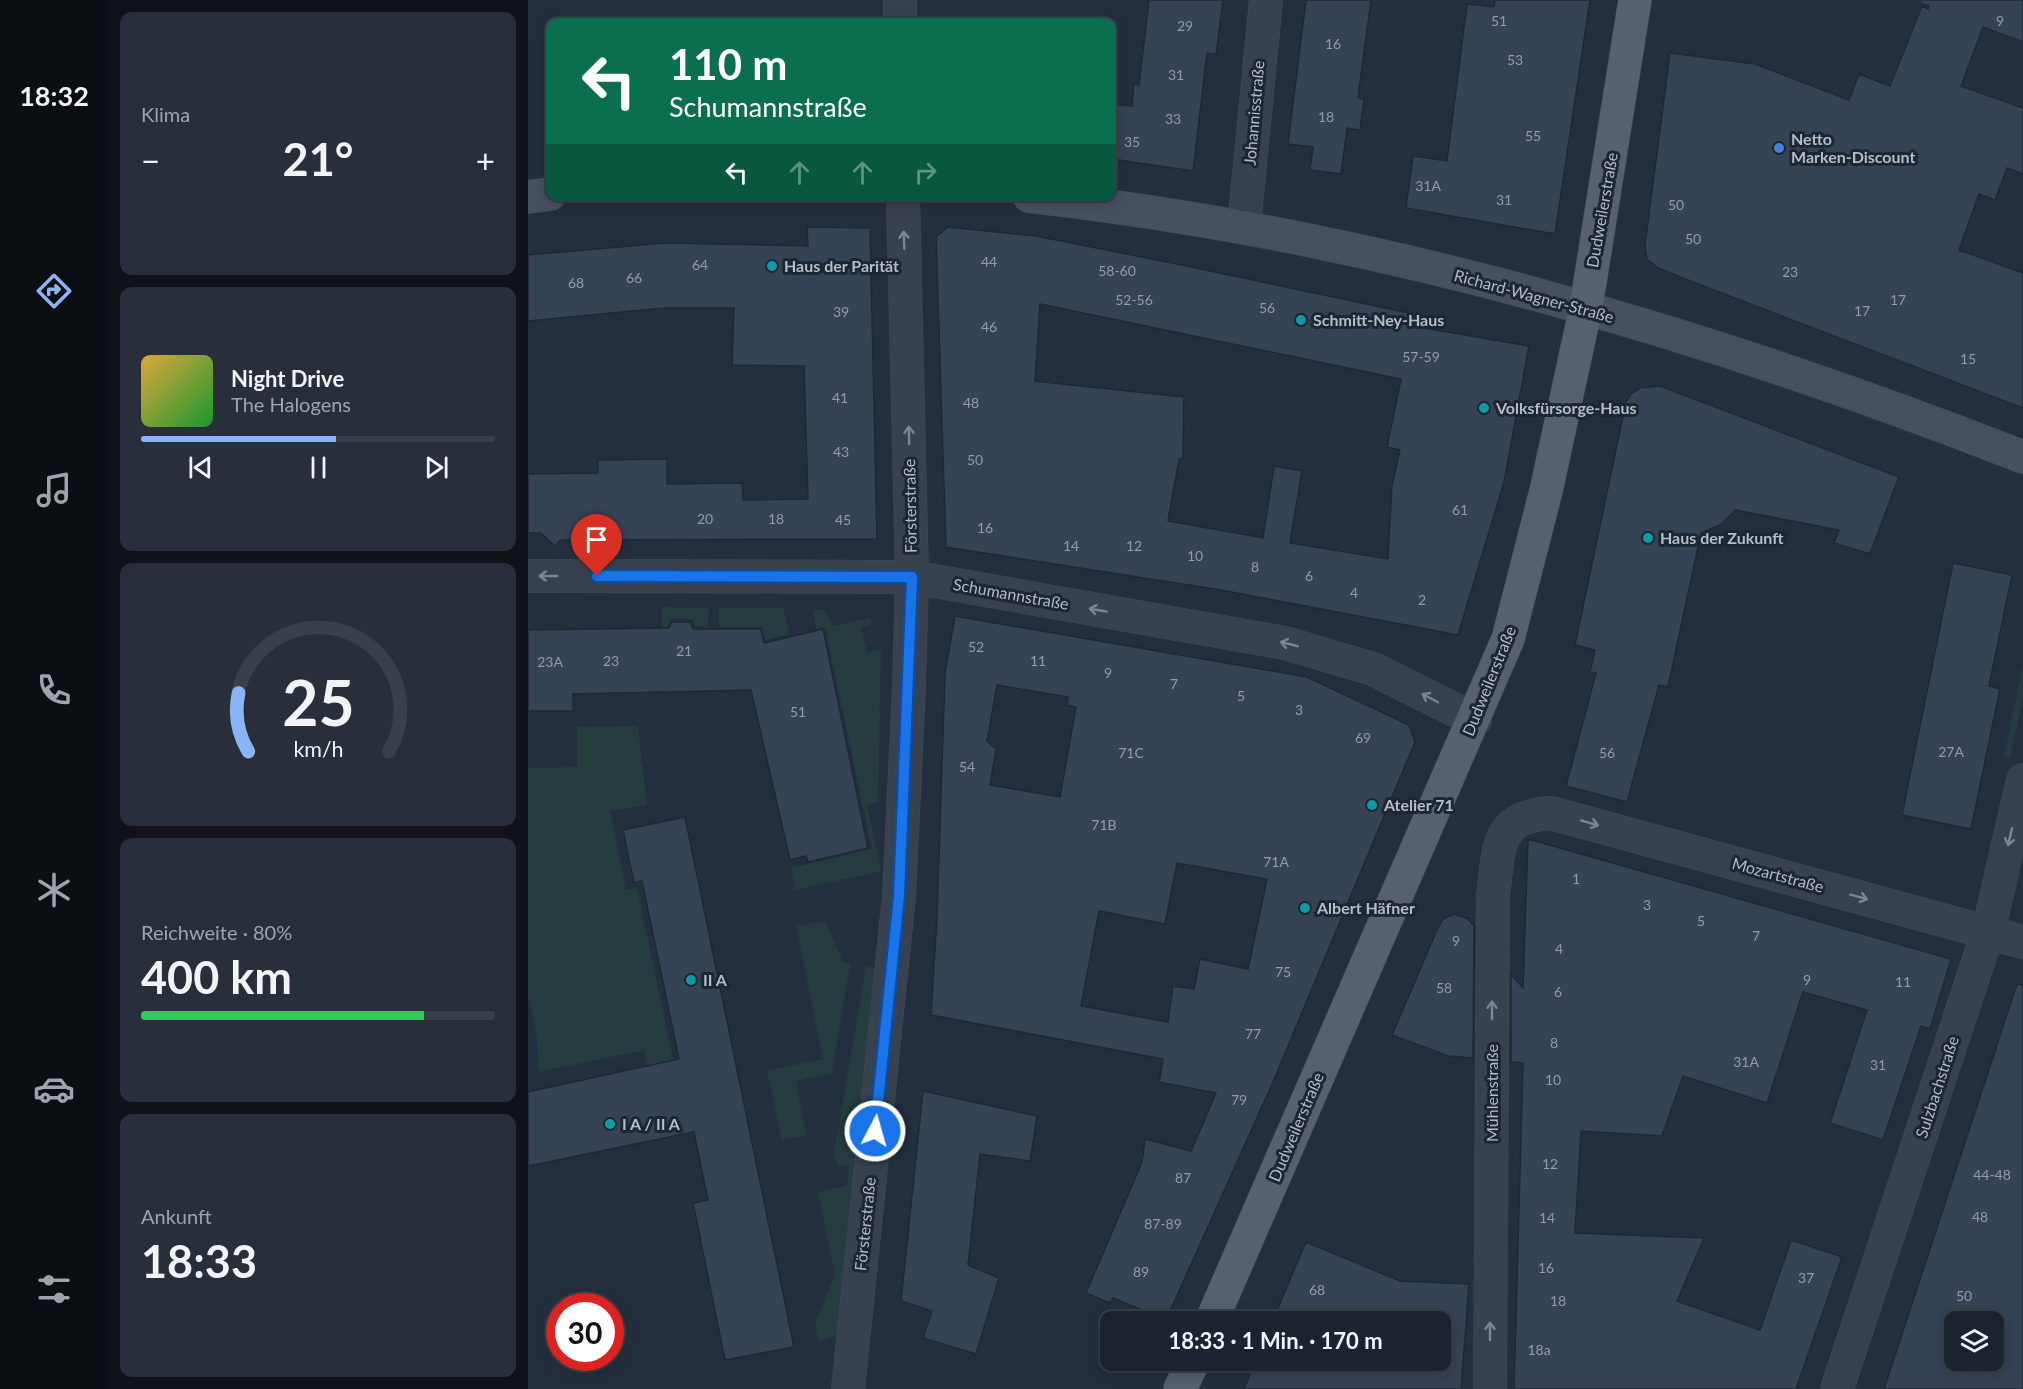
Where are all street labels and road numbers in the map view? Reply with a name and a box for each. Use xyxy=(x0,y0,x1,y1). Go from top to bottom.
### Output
street label: Johannisstraße xyxy=(1239,60,1268,166)
street label: Dudweilerstraße xyxy=(1582,151,1621,269)
street label: Richard-Wagner-Straße xyxy=(1452,265,1616,326)
street label: Försterstraße xyxy=(899,459,920,553)
street label: Schumannstraße xyxy=(952,574,1070,613)
street label: Dudweilerstraße xyxy=(1458,623,1519,738)
street label: Mozartstraße xyxy=(1730,853,1826,896)
street label: Sulzbachstraße xyxy=(1911,1034,1962,1140)
street label: Mühlenstraße xyxy=(1482,1044,1501,1142)
street label: Dudweilerstraße xyxy=(1264,1069,1327,1184)
street label: Försterstraße xyxy=(850,1176,879,1272)

